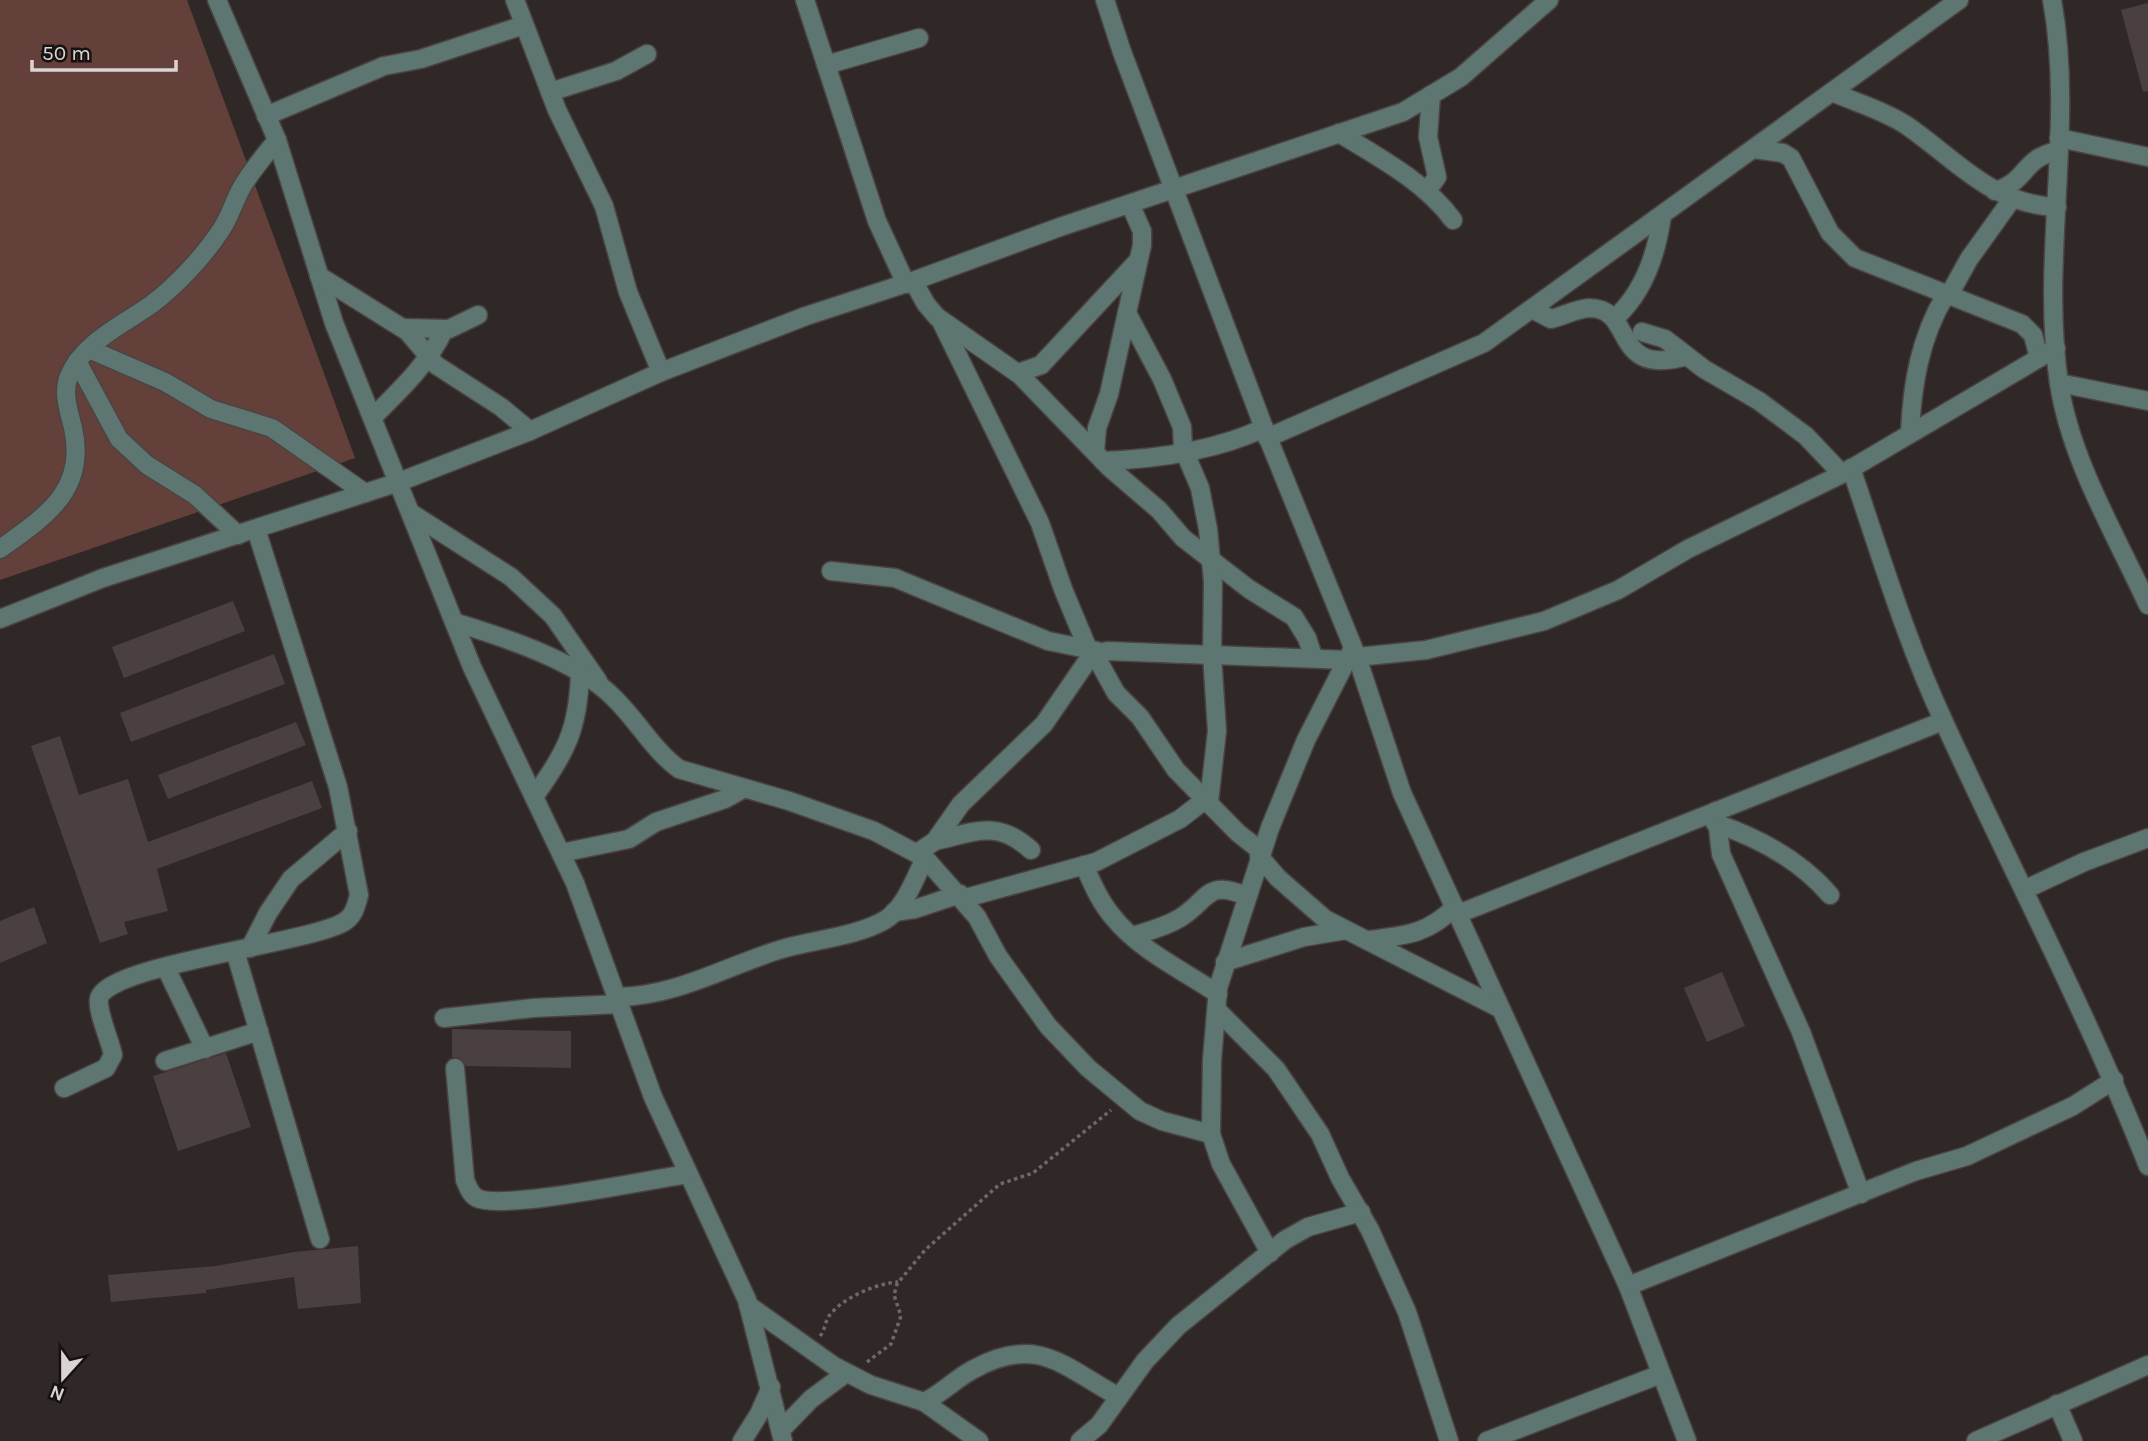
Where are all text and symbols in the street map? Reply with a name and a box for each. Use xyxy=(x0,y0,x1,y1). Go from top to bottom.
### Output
scale bar xyxy=(32,28,175,72)
text: 50 m xyxy=(42,41,91,65)
north arrow xyxy=(28,1343,98,1413)
text: N xyxy=(47,1380,68,1406)

